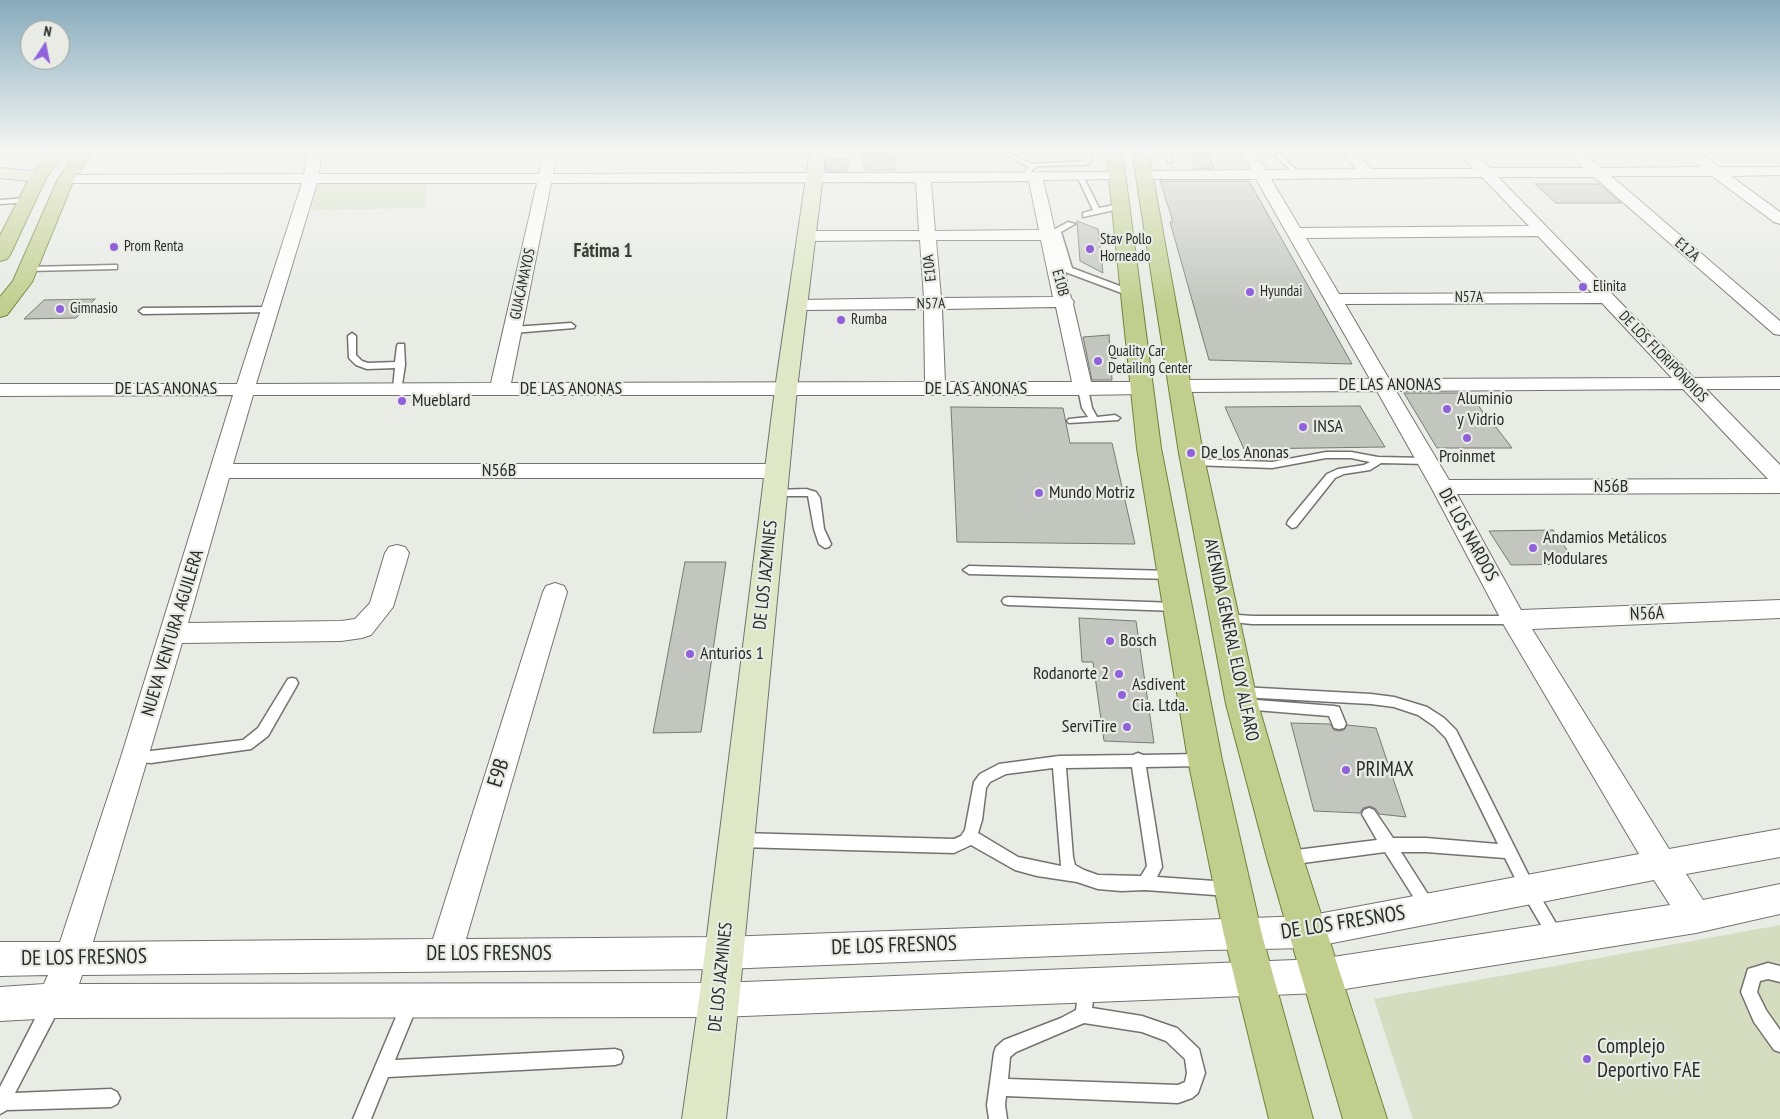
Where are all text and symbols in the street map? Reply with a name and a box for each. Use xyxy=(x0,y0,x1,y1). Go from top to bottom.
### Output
north arrow xyxy=(20,20,70,70)
text: N xyxy=(42,22,53,41)
place label: Stav Pollo Horneado xyxy=(1100,231,1152,266)
street label: E12A xyxy=(1671,234,1703,266)
place label: Prom Renta xyxy=(124,238,183,256)
marker: Prom Renta xyxy=(108,241,120,253)
district label: Fátima 1 xyxy=(573,241,633,263)
marker: Stav Pollo Horneado xyxy=(1084,243,1096,255)
street label: GUACAMAYOS xyxy=(507,247,539,321)
street label: E10A xyxy=(920,254,940,282)
street label: E10B xyxy=(1048,268,1072,298)
place label: Elinita xyxy=(1593,278,1626,296)
marker: Elinita xyxy=(1577,281,1589,293)
place label: Hyundai xyxy=(1260,283,1303,301)
marker: Hyundai xyxy=(1244,286,1256,298)
street label: N57A xyxy=(1455,289,1483,307)
street label: N57A xyxy=(917,295,945,313)
place label: Gimnasio xyxy=(70,300,118,318)
marker: Gimnasio xyxy=(54,303,66,315)
street label: DE LOS FLORIPONDIOS xyxy=(1615,308,1711,406)
place label: Rumba xyxy=(851,311,887,329)
marker: Rumba xyxy=(835,314,847,326)
place label: Quality Car Detailing Center xyxy=(1108,343,1192,378)
marker: Quality Car Detailing Center xyxy=(1092,355,1104,367)
street label: DE LAS ANONAS xyxy=(1339,374,1441,396)
street label: DE LAS ANONAS xyxy=(115,378,217,400)
street label: DE LAS ANONAS xyxy=(520,378,622,400)
street label: DE LAS ANONAS xyxy=(925,378,1027,400)
place label: Aluminio y Vidrio xyxy=(1457,388,1513,430)
place label: Mueblard xyxy=(412,390,471,412)
marker: Mueblard xyxy=(396,395,408,407)
marker: Aluminio y Vidrio xyxy=(1441,403,1453,415)
place label: INSA xyxy=(1313,416,1343,438)
marker: INSA xyxy=(1297,421,1309,433)
marker: Proinmet xyxy=(1461,432,1473,444)
place label: De los Anonas xyxy=(1201,442,1289,464)
place label: Proinmet xyxy=(1439,446,1495,468)
marker: De los Anonas xyxy=(1185,447,1197,459)
street label: N56B xyxy=(482,460,516,482)
street label: N56B xyxy=(1594,476,1628,498)
place label: Mundo Motriz xyxy=(1049,482,1135,504)
street label: DE LOS NARDOS xyxy=(1434,485,1502,585)
marker: Mundo Motriz xyxy=(1033,487,1045,499)
street label: DE LOS JAZMINES xyxy=(750,519,782,631)
place label: Andamios Metálicos Modulares xyxy=(1543,527,1667,570)
street label: AVENIDA GENERAL ELOY ALFARO xyxy=(1199,537,1263,743)
marker: Andamios Metálicos Modulares xyxy=(1527,542,1539,554)
street label: NUEVA VENTURA AGUILERA xyxy=(137,547,209,719)
street label: N56A xyxy=(1629,603,1665,625)
place label: Bosch xyxy=(1120,630,1157,652)
marker: Bosch xyxy=(1104,635,1116,647)
place label: Anturios 1 xyxy=(700,643,764,665)
marker: Anturios 1 xyxy=(684,648,696,660)
place label: Rodanorte 2 xyxy=(1033,663,1109,685)
marker: Rodanorte 2 xyxy=(1113,668,1125,680)
place label: Asdivent Cia. Ltda. xyxy=(1132,674,1188,716)
marker: Asdivent Cia. Ltda. xyxy=(1116,689,1128,701)
place label: ServiTire xyxy=(1062,716,1117,738)
marker: ServiTire xyxy=(1121,721,1133,733)
street label: E9B xyxy=(483,756,515,790)
place label: PRIMAX xyxy=(1356,757,1414,783)
marker: PRIMAX xyxy=(1340,764,1352,776)
street label: DE LOS FRESNOS xyxy=(1279,901,1407,945)
street label: DE LOS JAZMINES xyxy=(705,921,737,1033)
street label: DE LOS FRESNOS xyxy=(831,931,957,961)
street label: DE LOS FRESNOS xyxy=(426,941,552,967)
street label: DE LOS FRESNOS xyxy=(21,944,147,972)
place label: Complejo Deportivo FAE xyxy=(1597,1034,1701,1084)
marker: Complejo Deportivo FAE xyxy=(1581,1053,1593,1065)

